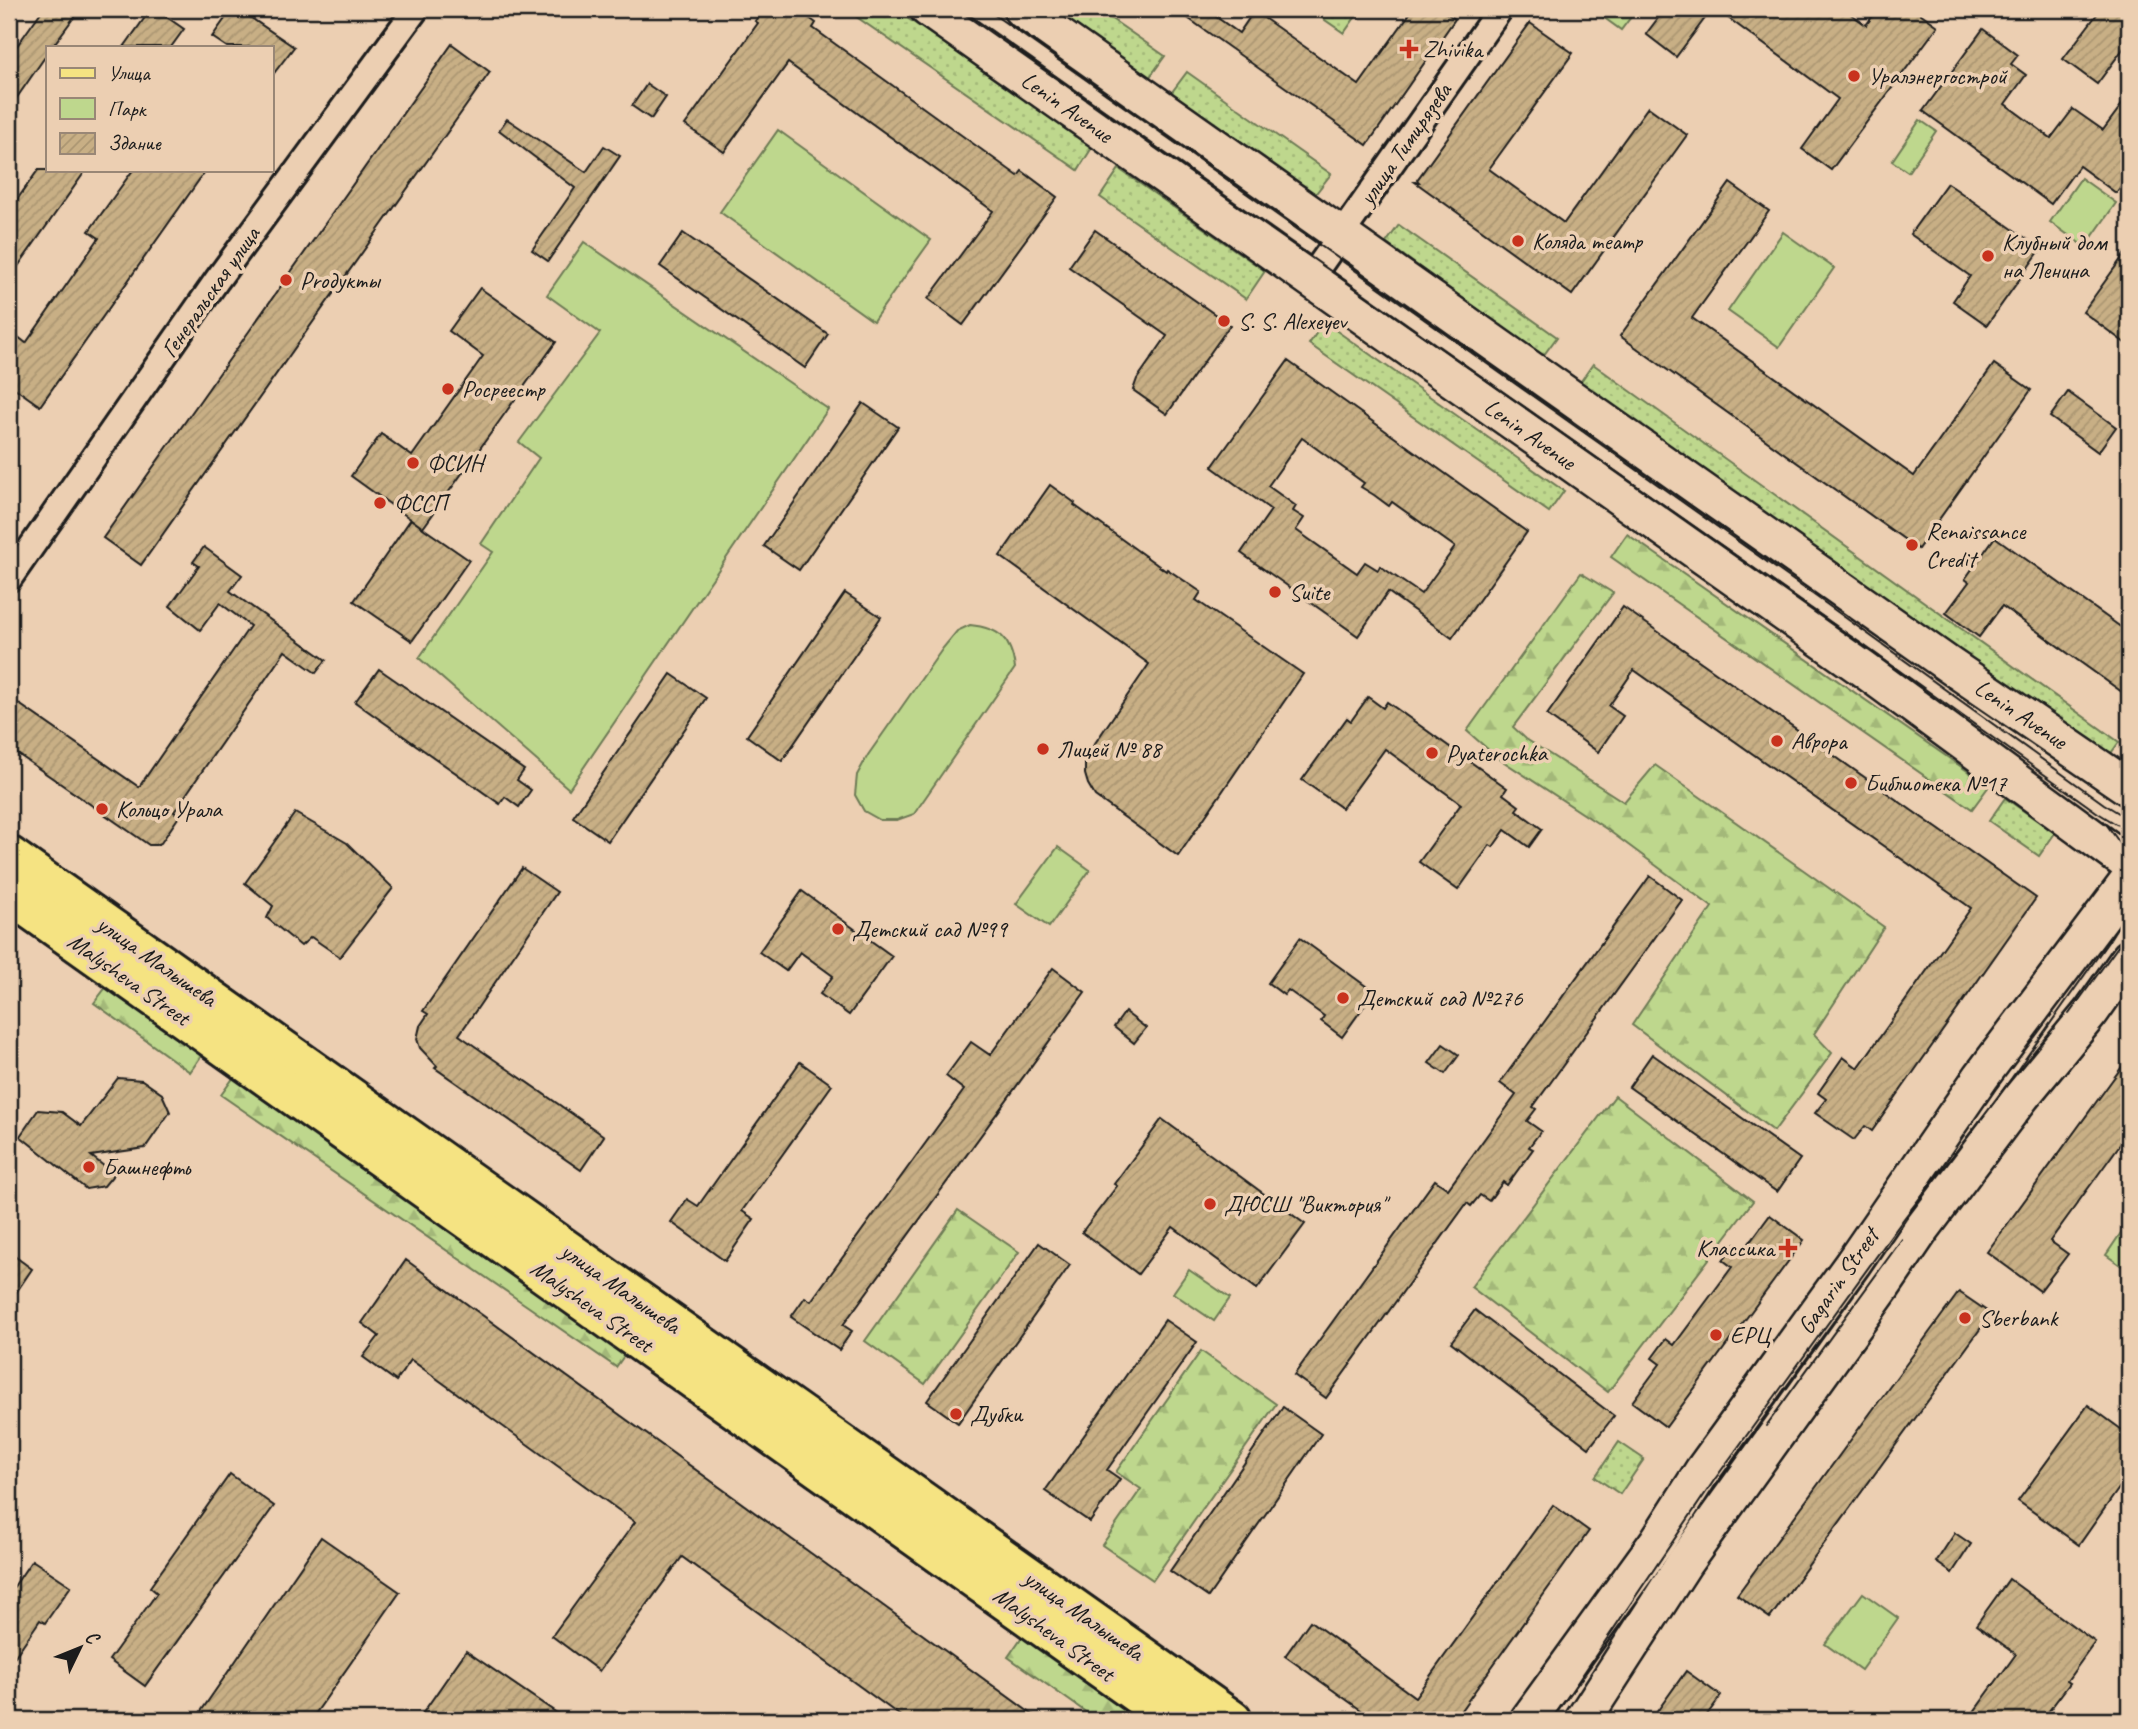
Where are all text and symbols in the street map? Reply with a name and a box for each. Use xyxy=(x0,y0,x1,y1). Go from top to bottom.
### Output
place label: Zhivika xyxy=(1423,34,1484,64)
marker: Zhivika xyxy=(1401,41,1417,57)
legend xyxy=(46,46,273,172)
text: Улица xyxy=(108,60,151,86)
place label: Уралэнергострой xyxy=(1868,61,2009,91)
street label: Lenin Avenue xyxy=(1015,65,1120,151)
marker: Уралэнергострой xyxy=(1846,68,1862,84)
street label: улица Тимирязева xyxy=(1351,76,1459,212)
text: Парк xyxy=(108,96,148,122)
text: Здание xyxy=(108,130,162,156)
street label: Генеральская улица xyxy=(154,220,267,363)
place label: Коляда театр xyxy=(1532,226,1644,256)
place label: Клубный дом на Ленина xyxy=(2002,227,2108,285)
marker: Коляда театр xyxy=(1510,233,1526,249)
marker: Клубный дом на Ленина xyxy=(1980,248,1996,264)
place label: Proдукты xyxy=(300,265,382,295)
marker: Proдукты xyxy=(278,272,294,288)
place label: S. S. Alexeyev xyxy=(1238,306,1348,336)
marker: S. S. Alexeyev xyxy=(1216,313,1232,329)
place label: Росреестр xyxy=(462,374,546,404)
marker: Росреестр xyxy=(440,381,456,397)
street label: Lenin Avenue xyxy=(1478,392,1583,478)
place label: ФСИН xyxy=(427,448,487,478)
marker: ФСИН xyxy=(405,455,421,471)
place label: ФССП xyxy=(394,488,452,518)
marker: ФССП xyxy=(372,495,388,511)
place label: Renaissance Credit xyxy=(1926,516,2027,574)
marker: Renaissance Credit xyxy=(1904,537,1920,553)
place label: Suite xyxy=(1289,577,1331,607)
marker: Suite xyxy=(1267,584,1283,600)
street label: Lenin Avenue xyxy=(1969,672,2075,757)
place label: Аврора xyxy=(1791,726,1848,756)
marker: Аврора xyxy=(1769,733,1785,749)
place label: Лицей № 88 xyxy=(1057,734,1163,764)
place label: Pyaterochka xyxy=(1446,738,1549,768)
marker: Лицей № 88 xyxy=(1035,741,1051,757)
marker: Pyaterochka xyxy=(1424,745,1440,761)
place label: Библиотека №17 xyxy=(1865,768,2008,798)
marker: Библиотека №17 xyxy=(1843,775,1859,791)
place label: Кольцо Урала xyxy=(116,794,223,824)
marker: Кольцо Урала xyxy=(94,801,110,817)
street label: улица Малышева xyxy=(90,908,224,1014)
place label: Детский сад №99 xyxy=(852,914,1009,944)
marker: Детский сад №99 xyxy=(830,921,846,937)
street label: Malysheva Street xyxy=(62,926,198,1033)
place label: Детский сад №276 xyxy=(1357,983,1524,1013)
marker: Детский сад №276 xyxy=(1335,990,1351,1006)
place label: Башнефть xyxy=(103,1152,191,1182)
marker: Башнефть xyxy=(81,1159,97,1175)
place label: ДЮСШ "Виктория" xyxy=(1224,1189,1392,1219)
marker: ДЮСШ "Виктория" xyxy=(1202,1196,1218,1212)
street label: Gagarin Street xyxy=(1791,1220,1887,1340)
place label: Классика xyxy=(1696,1233,1776,1263)
street label: улица Малышева xyxy=(554,1235,688,1341)
marker: Классика xyxy=(1780,1240,1796,1256)
street label: Malysheva Street xyxy=(525,1253,661,1360)
place label: Sberbank xyxy=(1979,1303,2060,1333)
marker: Sberbank xyxy=(1957,1310,1973,1326)
place label: ЕРЦ xyxy=(1730,1320,1772,1350)
marker: ЕРЦ xyxy=(1708,1327,1724,1343)
place label: Дубки xyxy=(970,1399,1024,1429)
marker: Дубки xyxy=(948,1406,964,1422)
street label: улица Малышева xyxy=(1017,1562,1151,1668)
street label: Malysheva Street xyxy=(988,1580,1122,1689)
north arrow xyxy=(46,1614,116,1684)
text: С xyxy=(80,1625,105,1651)

